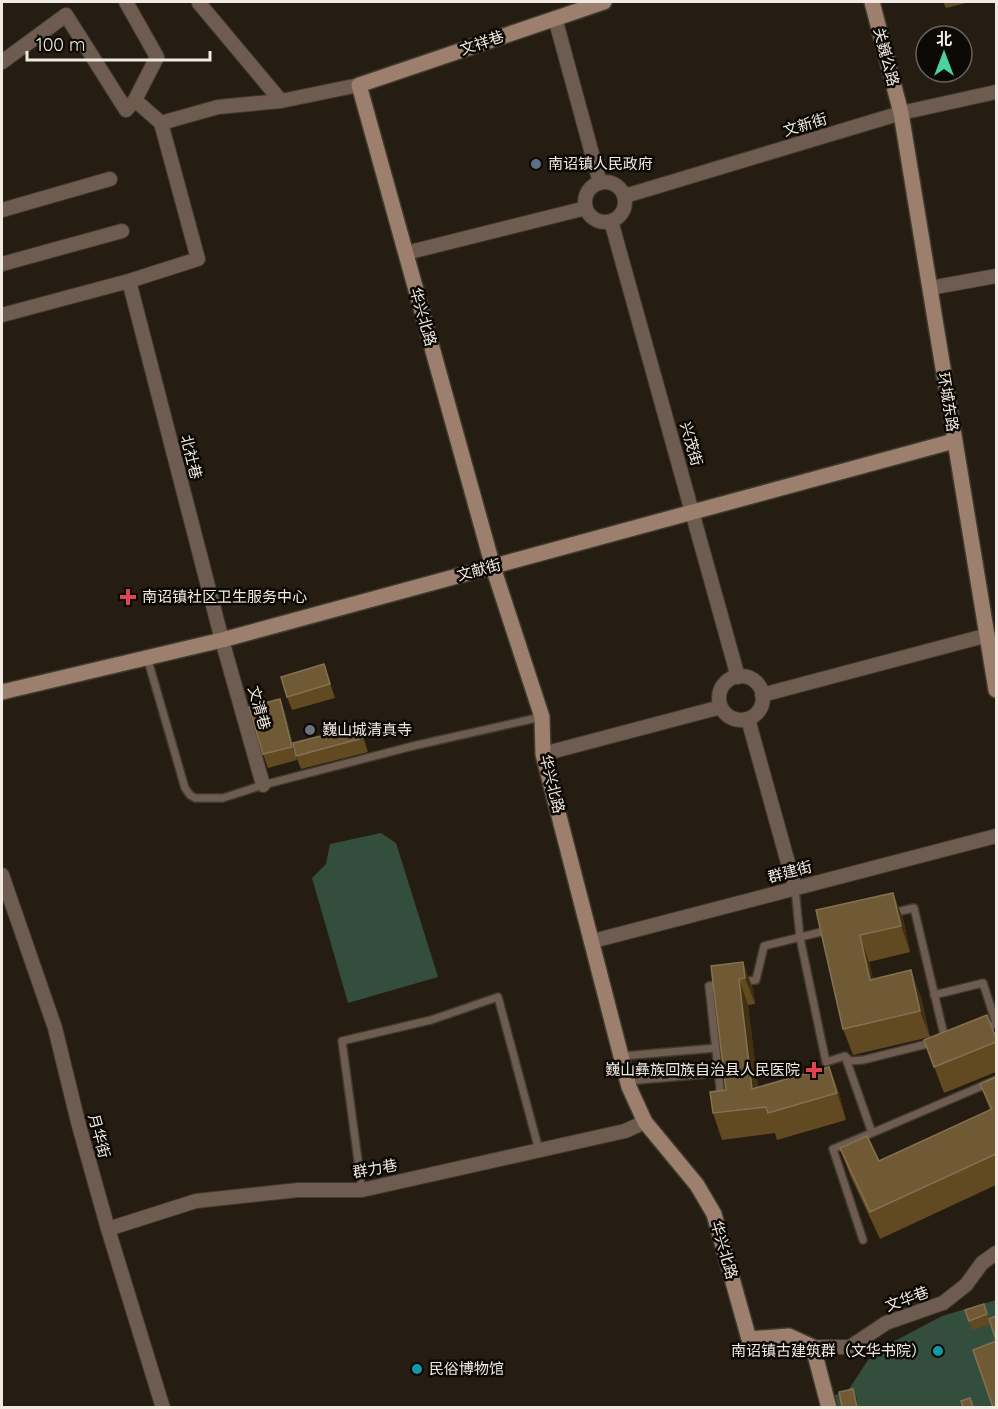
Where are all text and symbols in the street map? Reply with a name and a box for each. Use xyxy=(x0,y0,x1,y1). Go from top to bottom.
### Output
scale bar xyxy=(27,24,210,62)
north arrow xyxy=(914,24,974,84)
street label: 关巍公路 xyxy=(870,25,903,88)
street label: 文祥巷 xyxy=(457,26,506,59)
text: 北 xyxy=(936,29,952,49)
text: 100 m xyxy=(36,33,85,56)
street label: 文新街 xyxy=(781,109,829,140)
place label: 南诏镇人民政府 xyxy=(548,154,653,173)
marker: 南诏镇人民政府 xyxy=(529,157,543,171)
street label: 华兴北路 xyxy=(406,285,441,348)
street label: 环城东路 xyxy=(934,371,963,433)
street label: 兴茂街 xyxy=(676,420,707,468)
street label: 北社巷 xyxy=(177,433,206,481)
street label: 文献街 xyxy=(455,555,503,585)
place label: 南诏镇社区卫生服务中心 xyxy=(142,587,307,606)
marker: 南诏镇社区卫生服务中心 xyxy=(119,588,137,606)
street label: 文清巷 xyxy=(244,684,275,732)
place label: 巍山城清真寺 xyxy=(322,720,412,739)
marker: 巍山城清真寺 xyxy=(303,723,317,737)
street label: 华兴北路 xyxy=(536,752,569,815)
street label: 群建街 xyxy=(766,857,814,887)
place label: 巍山彝族回族自治县人民医院 xyxy=(605,1060,800,1079)
marker: 巍山彝族回族自治县人民医院 xyxy=(805,1061,823,1079)
street label: 月华街 xyxy=(84,1112,114,1160)
street label: 群力巷 xyxy=(351,1155,399,1182)
street label: 华兴北路 xyxy=(707,1218,742,1281)
street label: 文华巷 xyxy=(882,1282,931,1315)
place label: 南诏镇古建筑群（文华书院） xyxy=(731,1341,926,1360)
marker: 南诏镇古建筑群（文华书院） xyxy=(931,1344,945,1358)
place label: 民俗博物馆 xyxy=(429,1359,504,1378)
marker: 民俗博物馆 xyxy=(410,1362,424,1376)

